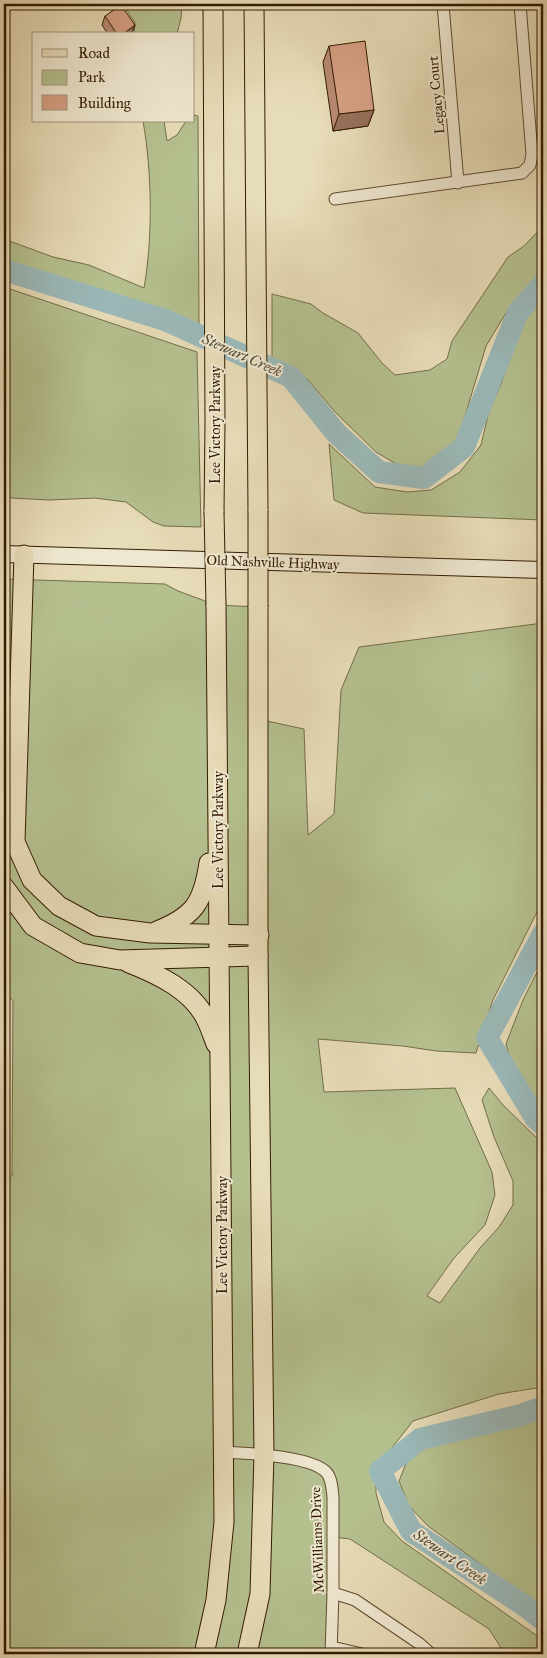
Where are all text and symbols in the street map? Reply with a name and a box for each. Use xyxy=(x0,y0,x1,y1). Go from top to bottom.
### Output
legend xyxy=(32,32,195,122)
text: Road xyxy=(78,44,110,62)
street label: Legacy Court xyxy=(425,55,448,135)
text: Park xyxy=(78,68,105,86)
text: Building xyxy=(78,94,132,112)
water label: Stewart Creek xyxy=(199,329,285,381)
street label: Lee Victory Parkway xyxy=(207,366,224,484)
street label: Old Nashville Highway xyxy=(206,552,340,573)
street label: Lee Victory Parkway xyxy=(210,771,227,889)
street label: Lee Victory Parkway xyxy=(214,1176,231,1294)
street label: McWilliams Drive xyxy=(307,1486,328,1594)
water label: Stewart Creek xyxy=(409,1525,490,1589)

